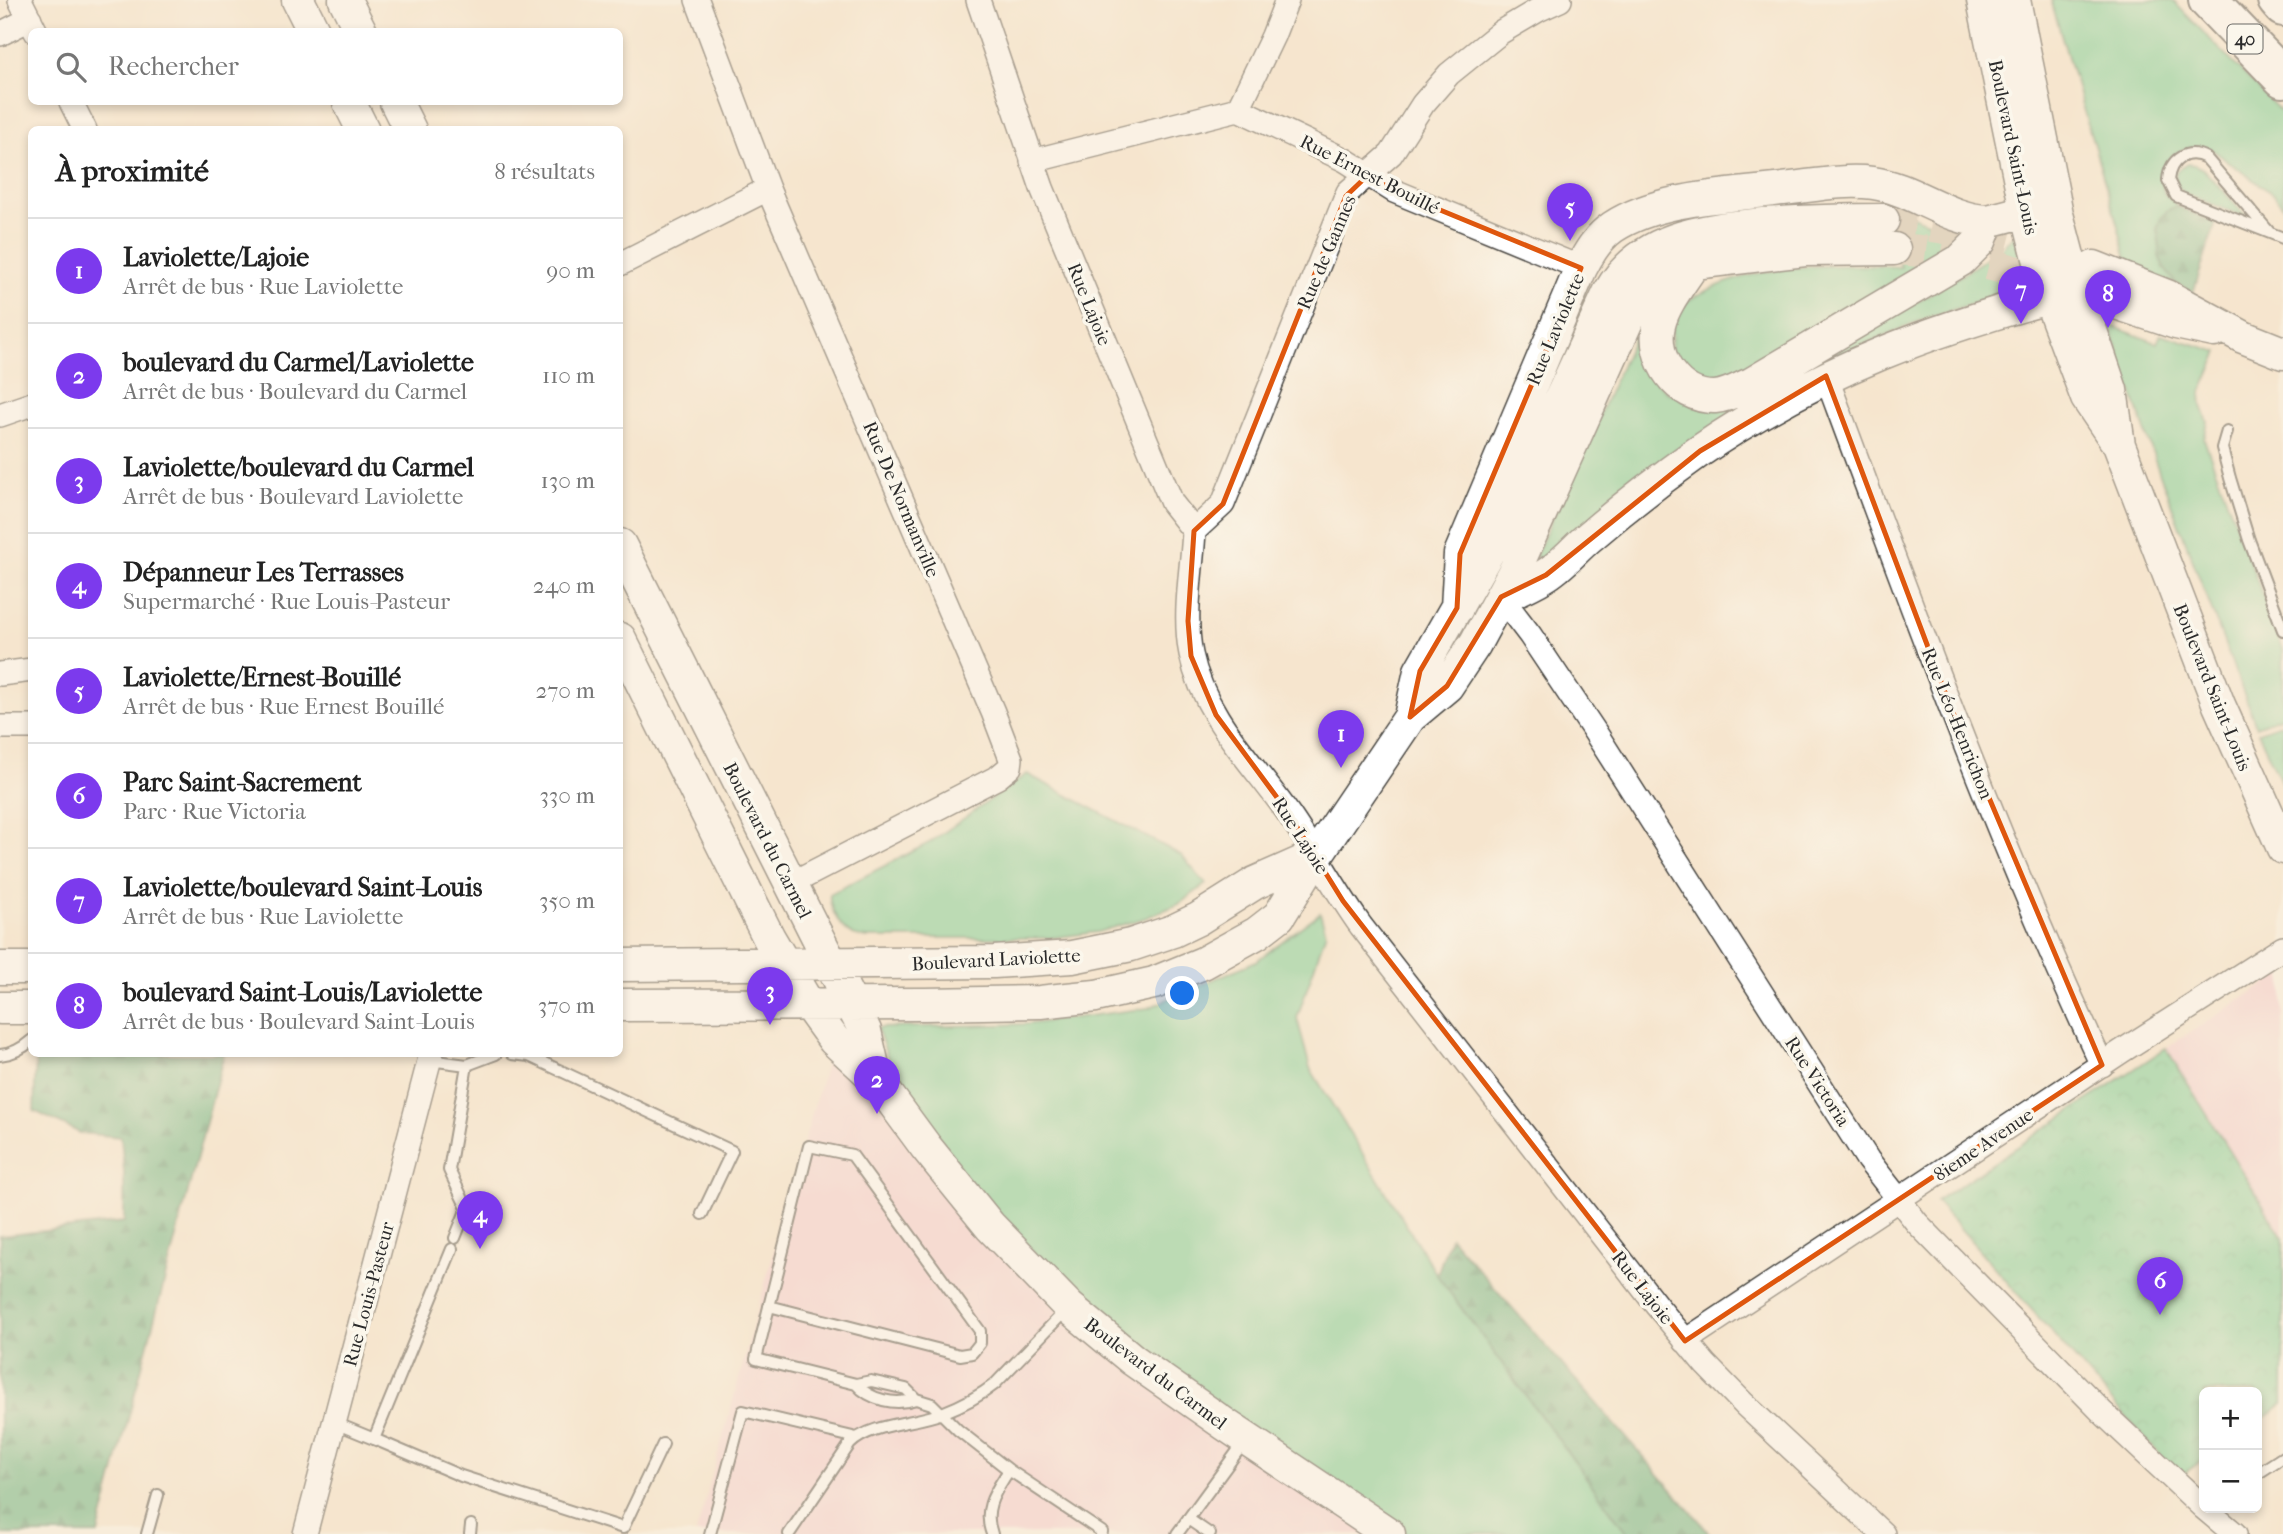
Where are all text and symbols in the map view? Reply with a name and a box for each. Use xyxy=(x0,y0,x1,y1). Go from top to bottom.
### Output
road number: 40 xyxy=(2228,24,2262,54)
search box xyxy=(28,28,623,105)
icon: search xyxy=(52,48,90,86)
text: Rechercher xyxy=(108,51,239,82)
street label: Boulevard Saint-Louis xyxy=(1984,58,2042,237)
street label: Rue Ernest Bouillé xyxy=(1296,130,1443,220)
text: À proximité xyxy=(56,154,209,189)
text: 8 résultats xyxy=(494,158,595,185)
pin: 5 xyxy=(1547,183,1593,241)
street label: Rue de Gannes xyxy=(1293,192,1361,313)
text: Laviolette/Lajoie xyxy=(123,242,309,273)
text: 1 xyxy=(75,257,83,284)
text: 90 m xyxy=(546,257,595,284)
street label: Rue Lajoie xyxy=(1063,260,1116,349)
pin: 7 xyxy=(1998,266,2044,324)
street label: Rue Laviolette xyxy=(1522,270,1589,389)
pin: 8 xyxy=(2085,270,2131,328)
text: Arrêt de bus · Rue Laviolette xyxy=(123,273,403,300)
text: boulevard du Carmel/Laviolette xyxy=(123,347,474,378)
text: 2 xyxy=(73,362,85,389)
text: 110 m xyxy=(542,362,595,389)
text: Arrêt de bus · Boulevard du Carmel xyxy=(123,378,467,405)
street label: Rue De Normanville xyxy=(858,418,944,581)
text: Laviolette/boulevard du Carmel xyxy=(123,452,474,483)
text: 3 xyxy=(74,467,84,494)
text: 130 m xyxy=(541,467,595,494)
text: Arrêt de bus · Boulevard Laviolette xyxy=(123,483,463,510)
text: Dépanneur Les Terrasses xyxy=(123,557,404,588)
text: 4 xyxy=(72,572,86,599)
text: 240 m xyxy=(533,572,595,599)
text: Supermarché · Rue Louis-Pasteur xyxy=(123,588,450,615)
street label: Boulevard Saint-Louis xyxy=(2168,601,2256,774)
street label: Rue Léo-Henrichon xyxy=(1917,644,1997,802)
text: Laviolette/Ernest-Bouillé xyxy=(123,662,401,693)
text: 5 xyxy=(74,677,84,704)
text: 270 m xyxy=(535,677,595,704)
text: Arrêt de bus · Rue Ernest Bouillé xyxy=(123,693,444,720)
pin: 1 xyxy=(1318,710,1364,768)
street label: Boulevard du Carmel xyxy=(718,759,816,922)
text: Parc Saint-Sacrement xyxy=(123,767,362,798)
text: 6 xyxy=(73,782,85,809)
text: 330 m xyxy=(539,782,595,809)
street label: Rue Lajoie xyxy=(1267,793,1333,878)
text: Parc · Rue Victoria xyxy=(123,798,306,825)
text: Laviolette/boulevard Saint-Louis xyxy=(123,872,482,903)
text: 7 xyxy=(73,887,85,914)
text: 350 m xyxy=(539,887,595,914)
text: Arrêt de bus · Rue Laviolette xyxy=(123,903,403,930)
street label: Boulevard Laviolette xyxy=(911,945,1081,975)
pin: 3 xyxy=(747,967,793,1025)
your location xyxy=(1165,976,1199,1010)
text: boulevard Saint-Louis/Laviolette xyxy=(123,977,482,1008)
text: 8 xyxy=(73,992,85,1019)
text: 370 m xyxy=(538,992,595,1019)
text: Arrêt de bus · Boulevard Saint-Louis xyxy=(123,1008,475,1035)
street label: Rue Victoria xyxy=(1780,1033,1854,1131)
pin: 2 xyxy=(854,1056,900,1114)
street label: 8ieme Avenue xyxy=(1930,1104,2037,1186)
pin: 4 xyxy=(457,1191,503,1249)
street label: Rue Louis-Pasteur xyxy=(339,1219,399,1369)
street label: Rue Lajoie xyxy=(1607,1247,1678,1329)
pin: 6 xyxy=(2137,1257,2183,1315)
street label: Boulevard du Carmel xyxy=(1080,1313,1231,1434)
map controls xyxy=(2199,1387,2262,1513)
button: + xyxy=(2199,1387,2262,1450)
button: − xyxy=(2199,1450,2262,1513)

